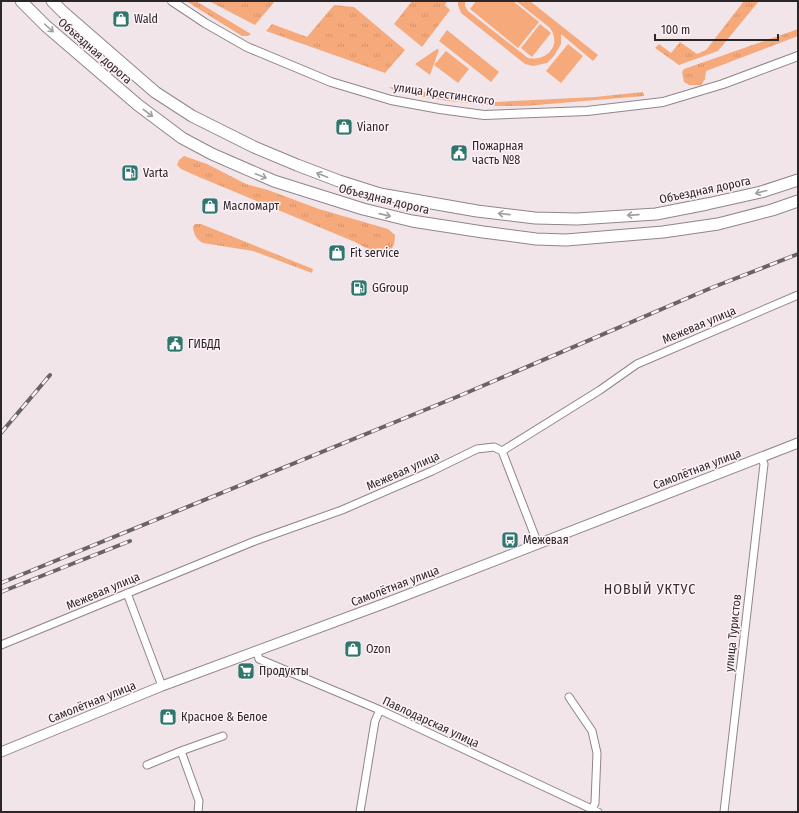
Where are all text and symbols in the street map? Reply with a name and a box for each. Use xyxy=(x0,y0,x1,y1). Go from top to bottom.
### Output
shop icon: Wald xyxy=(111,9,131,29)
place label: Wald xyxy=(134,12,158,26)
street label: Объездная дорога xyxy=(55,15,135,87)
scale bar xyxy=(655,16,778,42)
one-way arrow xyxy=(44,23,54,33)
text: 100 m xyxy=(661,23,690,37)
street label: улица Крестинского xyxy=(392,80,496,108)
one-way arrow xyxy=(142,108,153,117)
shop icon: Vianor xyxy=(334,117,354,137)
place label: Vianor xyxy=(357,120,390,134)
place label: Пожарная часть №8 xyxy=(472,139,523,167)
public building icon: Пожарная часть №8 xyxy=(449,143,469,163)
fuel station icon: Varta xyxy=(120,163,140,183)
place label: Varta xyxy=(143,166,169,180)
one-way arrow xyxy=(316,171,329,178)
one-way arrow xyxy=(254,172,266,180)
street label: Объездная дорога xyxy=(658,173,752,207)
street label: Объездная дорога xyxy=(337,181,431,217)
one-way arrow xyxy=(755,189,768,196)
shop icon: Масломарт xyxy=(200,196,220,216)
place label: Масломарт xyxy=(223,199,279,213)
one-way arrow xyxy=(378,211,391,219)
one-way arrow xyxy=(498,211,511,218)
one-way arrow xyxy=(627,212,640,219)
shop icon: Fit service xyxy=(327,243,347,263)
place label: Fit service xyxy=(350,246,399,260)
fuel station icon: GGroup xyxy=(349,278,369,298)
place label: GGroup xyxy=(372,281,409,295)
street label: Межевая улица xyxy=(660,303,738,347)
public building icon: ГИБДД xyxy=(165,334,185,354)
place label: ГИБДД xyxy=(188,337,221,351)
street label: Самолётная улица xyxy=(651,446,743,492)
street label: Межевая улица xyxy=(364,449,442,493)
bus stop icon: Межевая xyxy=(500,530,520,550)
place label: Межевая xyxy=(523,533,569,547)
street label: Самолётная улица xyxy=(349,563,441,609)
street label: Межевая улица xyxy=(64,569,142,613)
district label: НОВЫЙ УКТУС xyxy=(604,581,696,598)
street label: улица Туристов xyxy=(722,593,744,673)
shop icon: Ozon xyxy=(343,639,363,659)
place label: Ozon xyxy=(366,642,391,656)
supermarket icon: Продукты xyxy=(236,661,256,681)
place label: Продукты xyxy=(259,664,309,678)
street label: Самолётная улица xyxy=(46,678,138,726)
street label: Павлодарская улица xyxy=(380,693,482,751)
shop icon: Красное & Белое xyxy=(158,707,178,727)
place label: Красное & Белое xyxy=(181,710,268,724)

